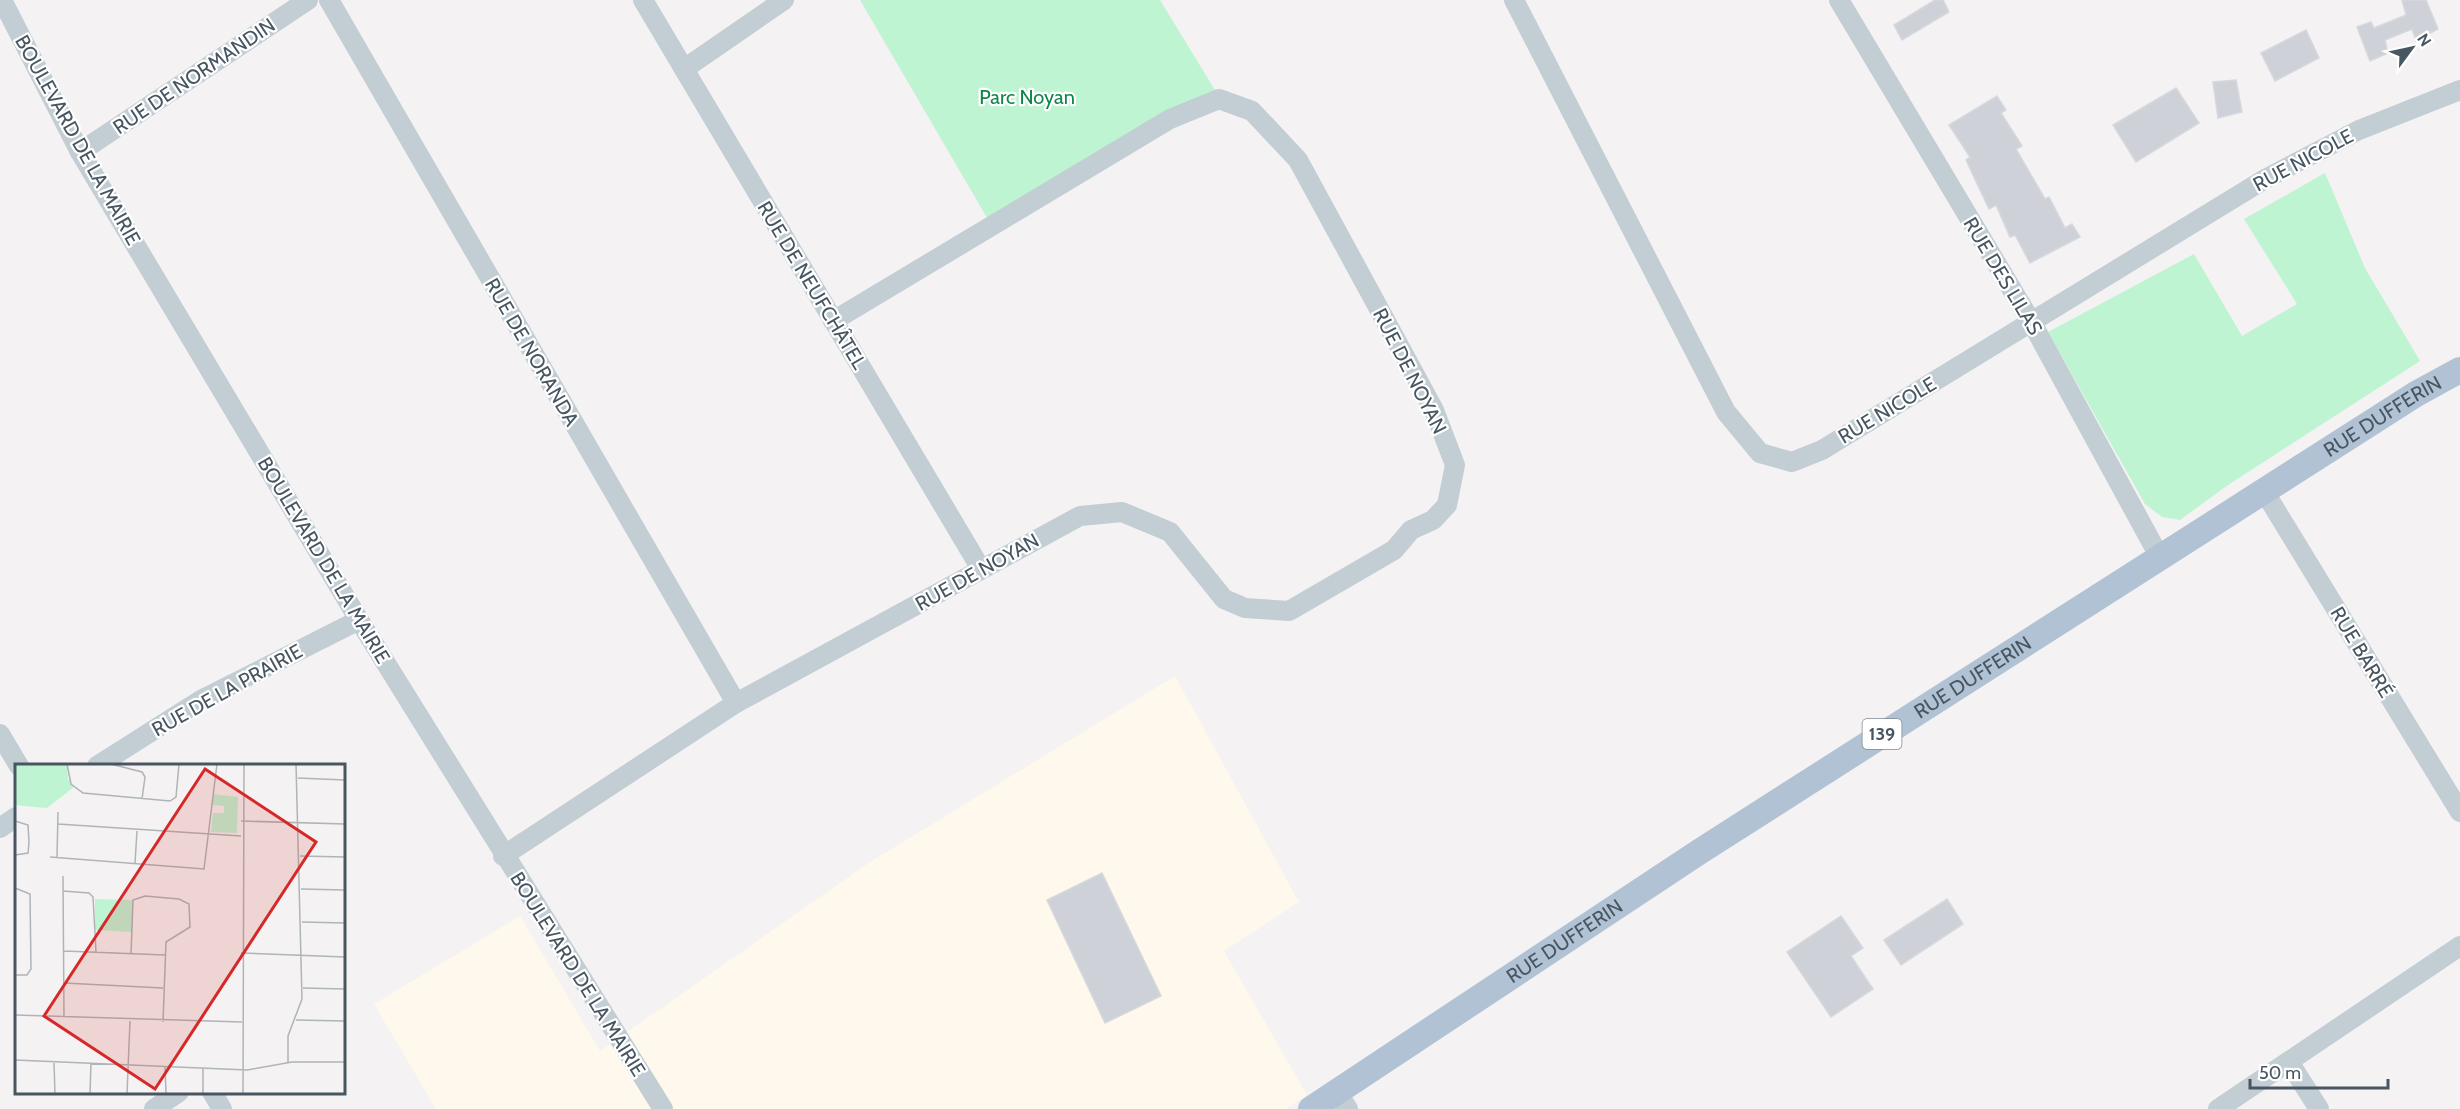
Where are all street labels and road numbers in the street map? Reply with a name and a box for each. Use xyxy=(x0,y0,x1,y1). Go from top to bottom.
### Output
street label: RUE DE NORMANDIN xyxy=(108,13,280,139)
street label: BOULEVARD DE LA MAIRIE xyxy=(10,31,146,249)
street label: RUE NICOLE xyxy=(2249,124,2357,196)
street label: RUE DE NEUFCHÂTEL xyxy=(752,197,872,373)
street label: RUE DES LILAS xyxy=(1958,213,2048,339)
street label: RUE DE NORANDA xyxy=(480,274,584,431)
street label: RUE DE NOYAN xyxy=(1368,304,1452,438)
street label: RUE NICOLE xyxy=(1834,371,1940,449)
street label: RUE DUFFERIN xyxy=(2319,371,2445,462)
street label: BOULEVARD DE LA MAIRIE xyxy=(253,452,395,668)
street label: RUE DE NOYAN xyxy=(911,528,1043,616)
street label: RUE BARRÉ xyxy=(2326,602,2398,702)
street label: RUE DUFFERIN xyxy=(1909,631,2036,724)
street label: RUE DE LA PRAIRIE xyxy=(148,639,306,741)
road number: 139 xyxy=(1862,719,1902,749)
street label: BOULEVARD DE LA MAIRIE xyxy=(505,867,651,1081)
street label: RUE DUFFERIN xyxy=(1502,894,1627,988)

